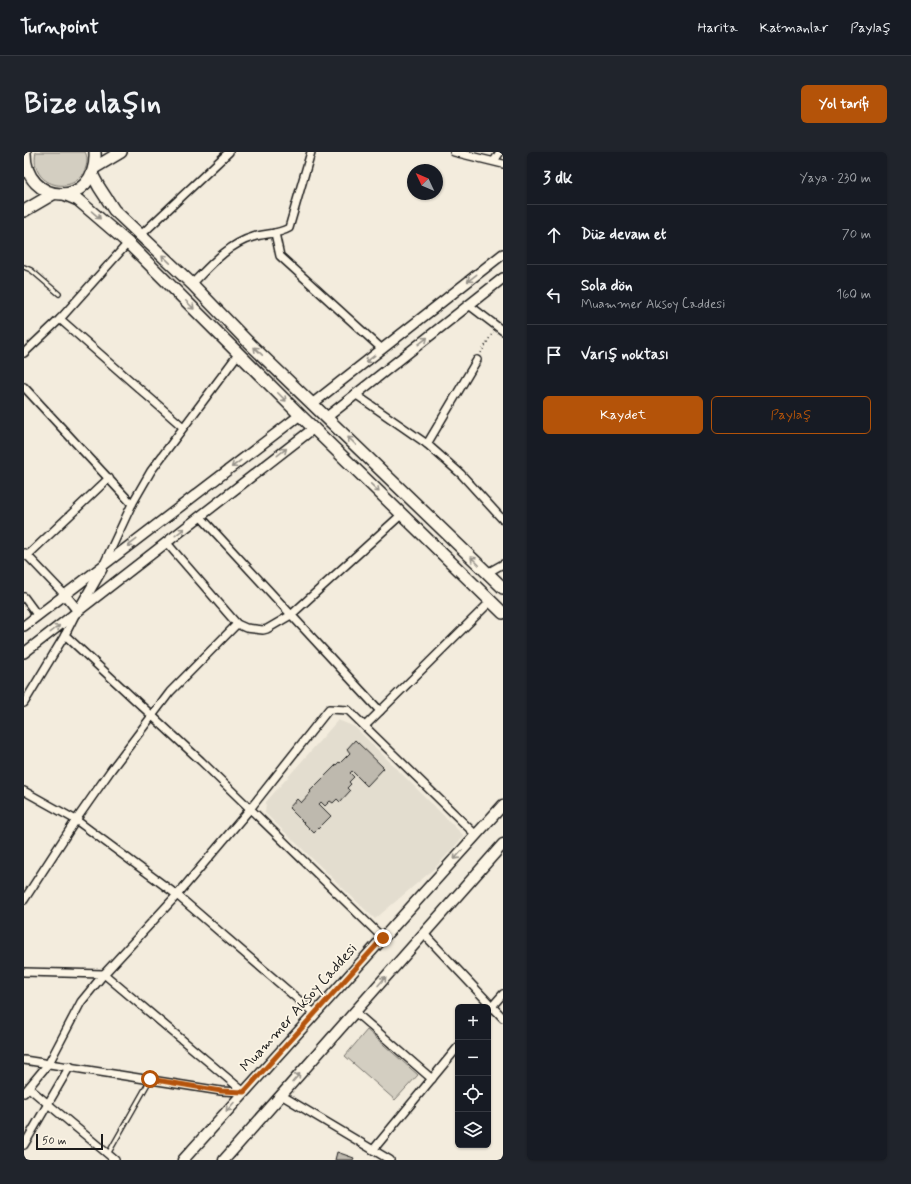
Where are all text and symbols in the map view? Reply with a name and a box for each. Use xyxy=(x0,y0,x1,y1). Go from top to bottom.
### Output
text: Turnpoint xyxy=(20,15,99,40)
text: Harita xyxy=(697,19,738,37)
text: Katmanlar xyxy=(760,19,828,37)
text: Paylaş xyxy=(850,19,891,37)
button: Yol tarifi xyxy=(801,85,887,123)
text: Bize ulaşın xyxy=(24,86,161,123)
north arrow xyxy=(407,164,443,200)
text: 3 dk xyxy=(543,167,573,189)
text: Yaya · 230 m xyxy=(799,170,871,187)
one-way arrow xyxy=(91,211,102,220)
icon: ahead xyxy=(543,224,565,246)
text: Düz devam et xyxy=(581,225,666,245)
text: 70 m xyxy=(842,226,871,243)
one-way arrow xyxy=(161,254,171,264)
one-way arrow xyxy=(467,274,478,283)
text: Sola dön xyxy=(581,276,633,296)
icon: left xyxy=(543,284,565,306)
text: 160 m xyxy=(836,286,871,303)
text: Muammer Aksoy Caddesi xyxy=(581,296,725,313)
one-way arrow xyxy=(185,300,195,310)
one-way arrow xyxy=(418,336,429,345)
icon: arrive xyxy=(543,344,565,366)
text: Varış noktası xyxy=(581,345,669,365)
one-way arrow xyxy=(253,347,263,356)
one-way arrow xyxy=(365,354,376,363)
one-way arrow xyxy=(277,392,287,402)
button: Kaydet xyxy=(543,396,703,434)
button: Paylaş xyxy=(711,396,871,434)
one-way arrow xyxy=(347,436,357,446)
one-way arrow xyxy=(277,448,288,456)
one-way arrow xyxy=(230,460,241,468)
one-way arrow xyxy=(370,483,380,493)
one-way arrow xyxy=(174,527,185,536)
one-way arrow xyxy=(127,539,138,547)
one-way arrow xyxy=(470,556,480,566)
one-way arrow xyxy=(49,624,60,633)
one-way arrow xyxy=(454,849,463,859)
route end xyxy=(374,929,392,947)
street label: Muammer Aksoy Caddesi xyxy=(236,939,362,1077)
one-way arrow xyxy=(378,976,387,986)
map controls xyxy=(455,1004,491,1148)
button: + xyxy=(455,1004,491,1040)
button: − xyxy=(455,1040,491,1076)
route start xyxy=(141,1070,159,1088)
one-way arrow xyxy=(292,1073,301,1084)
button: locate xyxy=(455,1076,491,1112)
one-way arrow xyxy=(226,1102,235,1112)
button: layers xyxy=(455,1112,491,1148)
scale bar xyxy=(36,1132,103,1151)
text: 50 m xyxy=(42,1134,67,1148)

